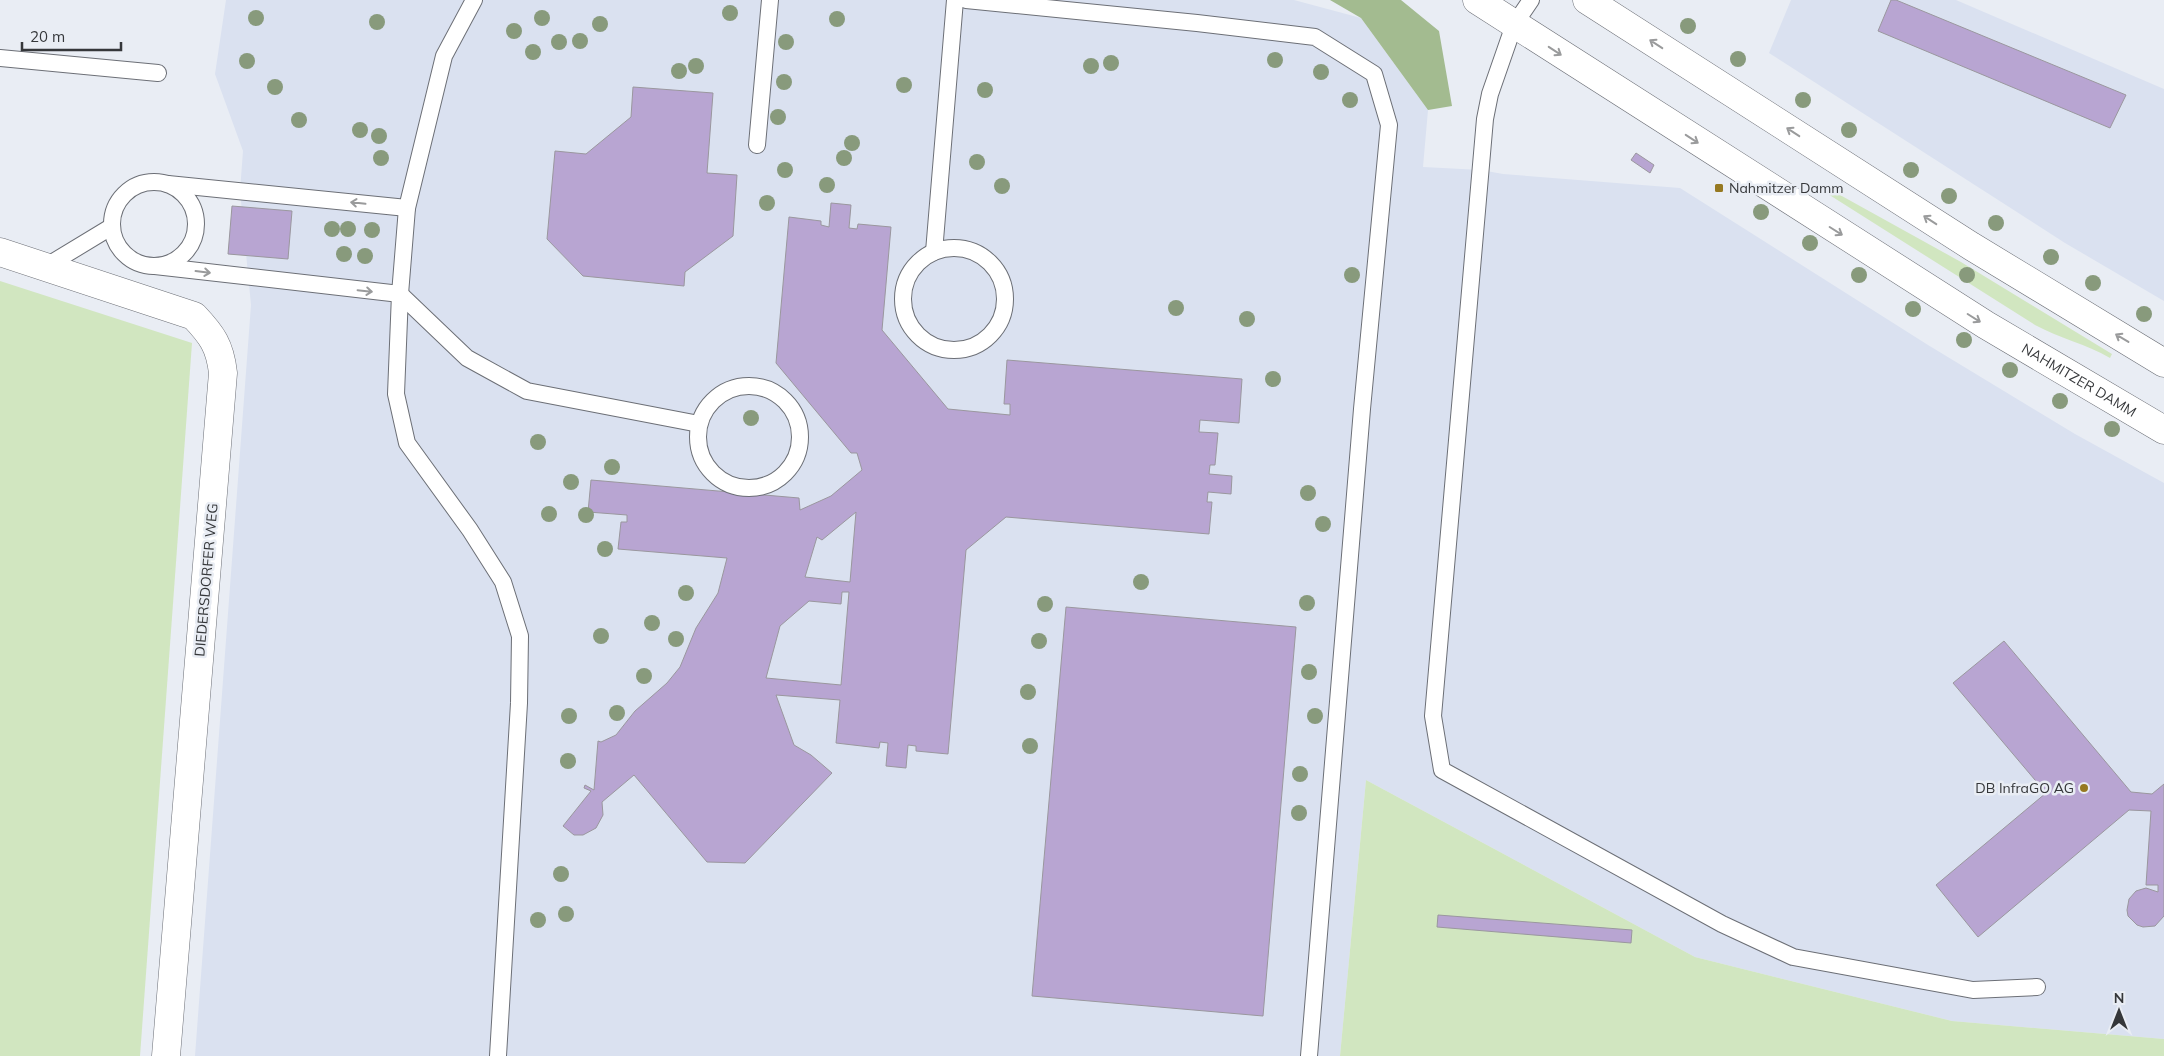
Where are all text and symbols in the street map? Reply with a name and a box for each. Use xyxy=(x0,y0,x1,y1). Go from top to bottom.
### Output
scale bar xyxy=(22,20,121,52)
text: 20 m xyxy=(30,27,65,46)
one-way arrow xyxy=(1650,39,1664,49)
one-way arrow xyxy=(1548,46,1562,56)
one-way arrow xyxy=(1786,127,1800,137)
one-way arrow xyxy=(1685,134,1699,144)
place label: Nahmitzer Damm xyxy=(1729,179,1844,197)
marker: Nahmitzer Damm xyxy=(1713,182,1725,194)
one-way arrow xyxy=(351,198,367,208)
one-way arrow xyxy=(1923,215,1937,225)
one-way arrow xyxy=(1829,226,1843,236)
one-way arrow xyxy=(195,267,211,277)
one-way arrow xyxy=(356,286,372,296)
one-way arrow xyxy=(1967,312,1981,323)
one-way arrow xyxy=(2115,333,2129,343)
street label: NAHMITZER DAMM xyxy=(2018,339,2140,421)
street label: DIEDERSDORFER WEG xyxy=(190,503,222,657)
place label: DB InfraGO AG xyxy=(1975,779,2074,797)
marker: DB InfraGO AG xyxy=(2078,782,2090,794)
north arrow xyxy=(2094,986,2144,1036)
text: N xyxy=(2114,989,2124,1007)

